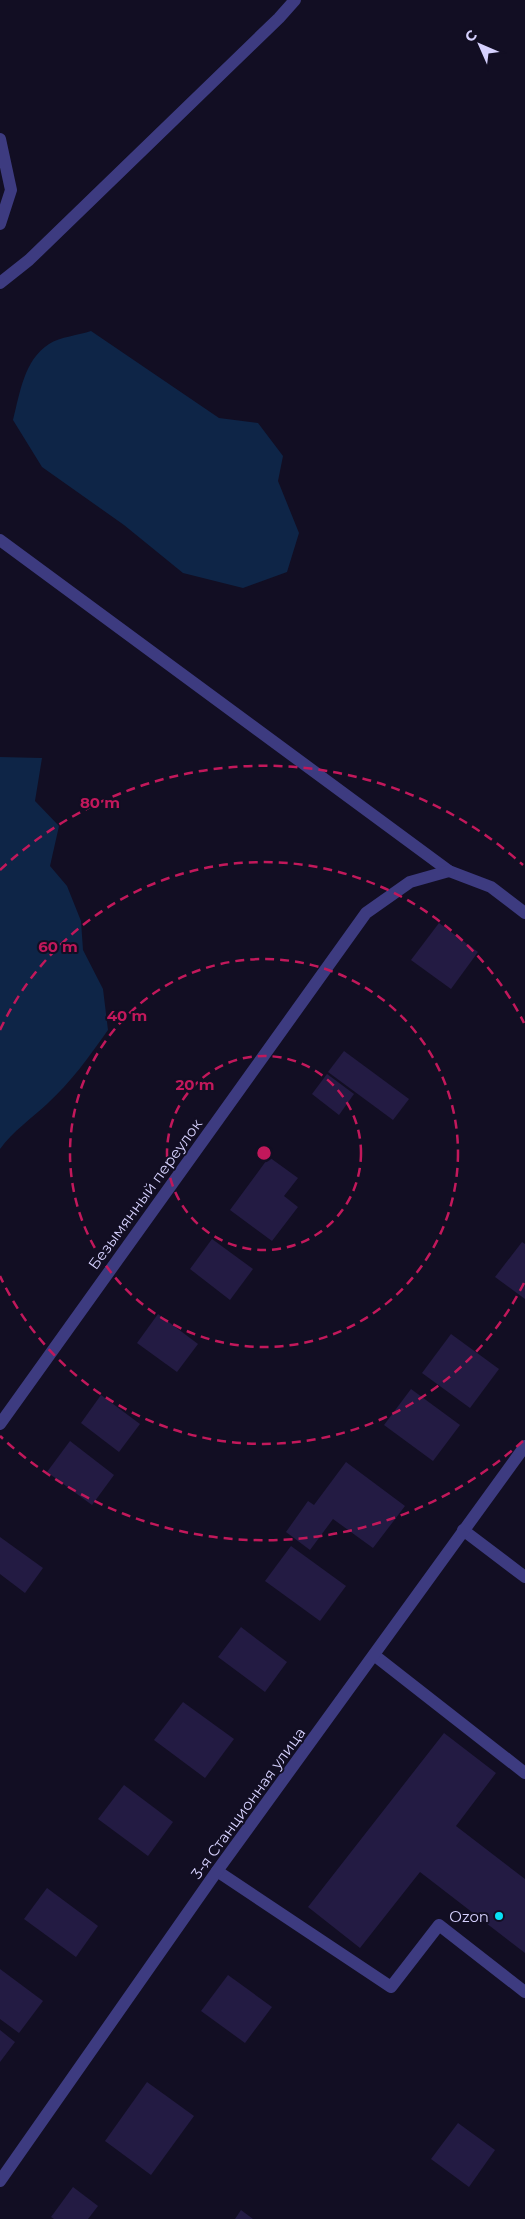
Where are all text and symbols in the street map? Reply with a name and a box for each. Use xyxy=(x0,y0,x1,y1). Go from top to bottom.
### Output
north arrow xyxy=(455,20,505,70)
text: С xyxy=(461,26,481,46)
text: 80 m xyxy=(80,793,120,812)
text: 60 m xyxy=(38,937,78,956)
text: 40 m xyxy=(107,1006,147,1025)
text: 20 m xyxy=(175,1075,215,1094)
street label: Безымянный переулок xyxy=(84,1115,206,1273)
centre of rings xyxy=(255,1144,273,1162)
street label: 3-я Станционная улица xyxy=(187,1724,309,1882)
place label: Ozon xyxy=(449,1907,489,1926)
marker: Ozon xyxy=(493,1910,505,1922)

